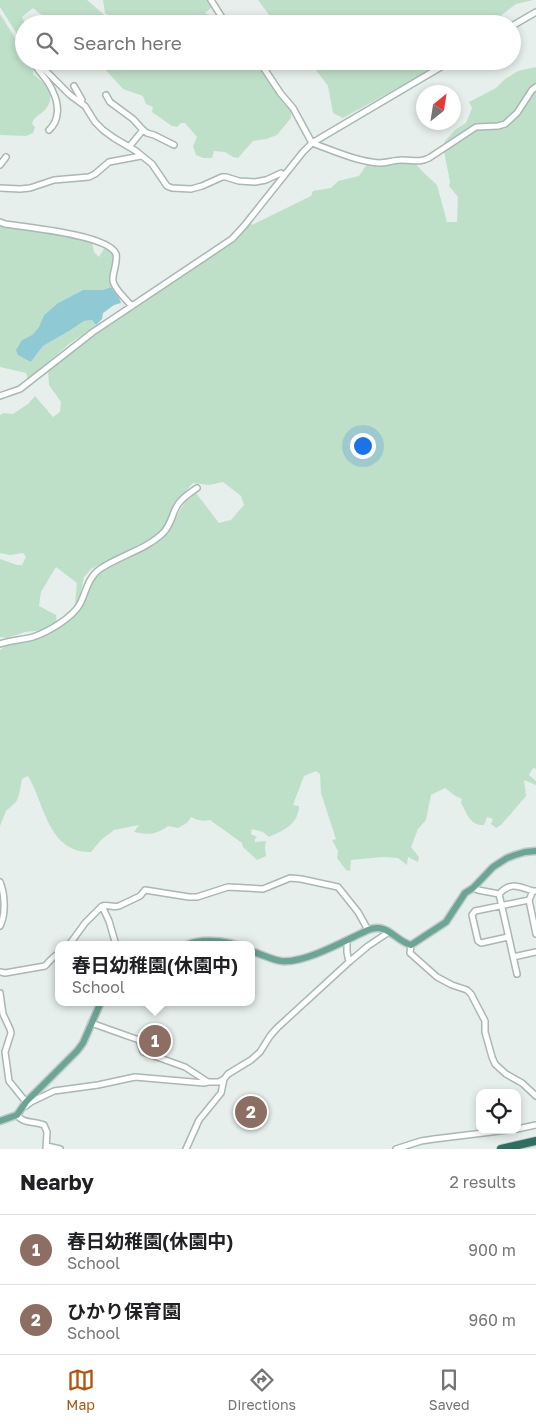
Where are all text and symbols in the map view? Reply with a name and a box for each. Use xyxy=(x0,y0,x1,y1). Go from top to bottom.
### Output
search box xyxy=(15,15,521,70)
icon: search xyxy=(33,29,61,57)
text: Search here xyxy=(73,31,182,54)
north arrow xyxy=(416,85,461,130)
your location xyxy=(350,433,376,459)
popup xyxy=(55,941,255,1006)
text: 春日幼稚園(休園中) xyxy=(72,953,238,976)
text: School xyxy=(72,977,125,997)
pin: 1 xyxy=(139,1022,171,1060)
map controls xyxy=(476,1089,521,1134)
button: locate xyxy=(476,1089,521,1134)
pin: 2 xyxy=(235,1093,267,1131)
text: Nearby xyxy=(20,1169,94,1195)
text: 2 results xyxy=(450,1172,516,1192)
text: 春日幼稚園(休園中) xyxy=(67,1229,233,1252)
text: 1 xyxy=(32,1240,40,1260)
text: 900 m xyxy=(468,1240,516,1260)
text: School xyxy=(67,1253,120,1273)
text: ひかり保育園 xyxy=(67,1299,181,1322)
text: 2 xyxy=(31,1310,41,1330)
text: 960 m xyxy=(469,1310,516,1330)
text: School xyxy=(67,1323,120,1343)
tab: Map xyxy=(66,1366,95,1413)
tab: Directions xyxy=(228,1366,296,1413)
tab: Saved xyxy=(429,1366,470,1413)

